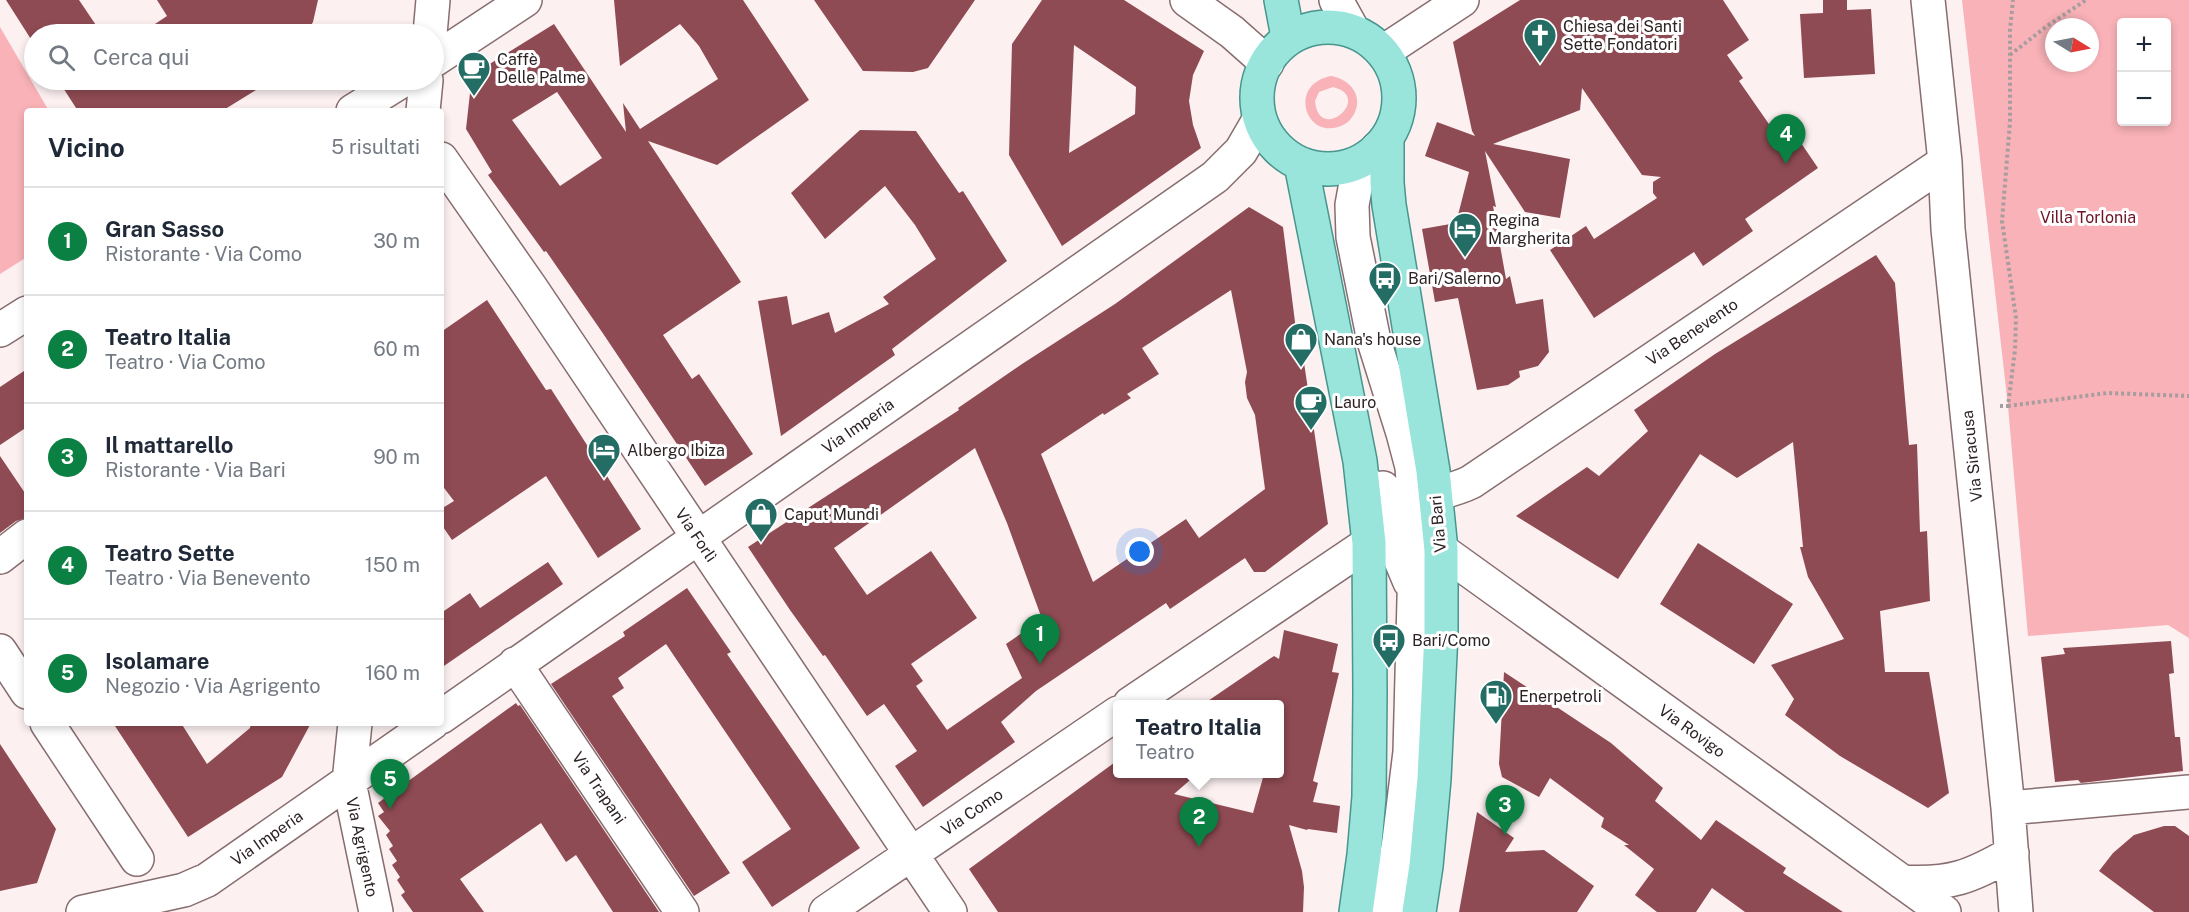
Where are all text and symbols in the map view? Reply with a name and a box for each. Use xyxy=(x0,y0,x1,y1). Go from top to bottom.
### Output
church icon: Chiesa dei Santi Sette Fondatori xyxy=(1522,17,1558,64)
place label: Chiesa dei Santi Sette Fondatori xyxy=(1563,17,1682,54)
north arrow xyxy=(2045,18,2099,72)
map controls xyxy=(2117,18,2171,126)
button: + xyxy=(2117,18,2171,72)
search box xyxy=(24,24,444,90)
icon: search xyxy=(45,41,78,74)
text: Cerca qui xyxy=(93,44,190,70)
cafe icon: Caffè Delle Palme xyxy=(456,50,492,97)
place label: Caffè Delle Palme xyxy=(497,50,586,87)
button: − xyxy=(2117,72,2171,126)
pin: 4 xyxy=(1766,114,1806,164)
text: Vicino xyxy=(48,132,125,163)
text: 5 risultati xyxy=(331,135,420,159)
park label: Villa Torlonia xyxy=(2040,208,2136,227)
hotel icon: Regina Margherita xyxy=(1447,211,1483,258)
place label: Regina Margherita xyxy=(1488,211,1570,248)
text: Gran Sasso xyxy=(105,216,224,242)
text: 1 xyxy=(63,229,72,253)
text: 30 m xyxy=(373,229,420,253)
text: Ristorante · Via Como xyxy=(105,242,302,266)
bus stop icon: Bari/Salerno xyxy=(1367,260,1403,307)
place label: Bari/Salerno xyxy=(1408,269,1501,288)
street label: Via Benevento xyxy=(1643,294,1741,370)
shop icon: Nana's house xyxy=(1283,321,1319,368)
text: Teatro Italia xyxy=(105,324,231,350)
place label: Nana's house xyxy=(1324,330,1421,349)
text: 2 xyxy=(61,337,74,361)
text: 60 m xyxy=(373,337,420,361)
text: Teatro · Via Como xyxy=(105,350,266,374)
cafe icon: Lauro xyxy=(1293,384,1329,431)
place label: Lauro xyxy=(1334,393,1376,412)
street label: Via Imperia xyxy=(818,394,898,458)
street label: Via Siracusa xyxy=(1958,409,1986,503)
text: Il mattarello xyxy=(105,432,234,458)
hotel icon: Albergo Ibiza xyxy=(586,432,622,479)
place label: Albergo Ibiza xyxy=(627,441,725,460)
text: 3 xyxy=(61,445,74,469)
text: 90 m xyxy=(373,445,420,469)
text: Ristorante · Via Bari xyxy=(105,458,286,482)
street label: Via Bari xyxy=(1426,495,1450,553)
shop icon: Caput Mundi xyxy=(743,496,779,543)
street label: Via Forlì xyxy=(671,505,721,565)
place label: Caput Mundi xyxy=(784,505,879,524)
your location xyxy=(1125,537,1154,566)
text: Teatro Sette xyxy=(105,540,235,566)
text: 4 xyxy=(61,553,74,577)
text: 150 m xyxy=(365,553,420,577)
text: Teatro · Via Benevento xyxy=(105,566,311,590)
pin: 1 xyxy=(1020,614,1060,664)
bus stop icon: Bari/Como xyxy=(1371,622,1407,669)
place label: Bari/Como xyxy=(1412,631,1490,650)
text: Isolamare xyxy=(105,648,209,674)
text: 5 xyxy=(61,661,74,685)
text: 160 m xyxy=(365,661,420,685)
text: Negozio · Via Agrigento xyxy=(105,674,321,698)
fuel station icon: Enerpetroli xyxy=(1478,678,1514,725)
place label: Enerpetroli xyxy=(1519,687,1602,706)
popup xyxy=(1113,700,1284,778)
street label: Via Rovigo xyxy=(1655,700,1729,762)
text: Teatro Italia xyxy=(1136,714,1261,740)
text: Teatro xyxy=(1136,740,1195,764)
street label: Via Trapani xyxy=(568,748,630,828)
pin: 5 xyxy=(370,760,410,809)
street label: Via Como xyxy=(938,784,1006,840)
pin: 3 xyxy=(1486,786,1524,835)
street label: Via Agrigento xyxy=(342,795,382,899)
pin: 2 xyxy=(1180,798,1218,847)
street label: Via Imperia xyxy=(227,806,307,870)

